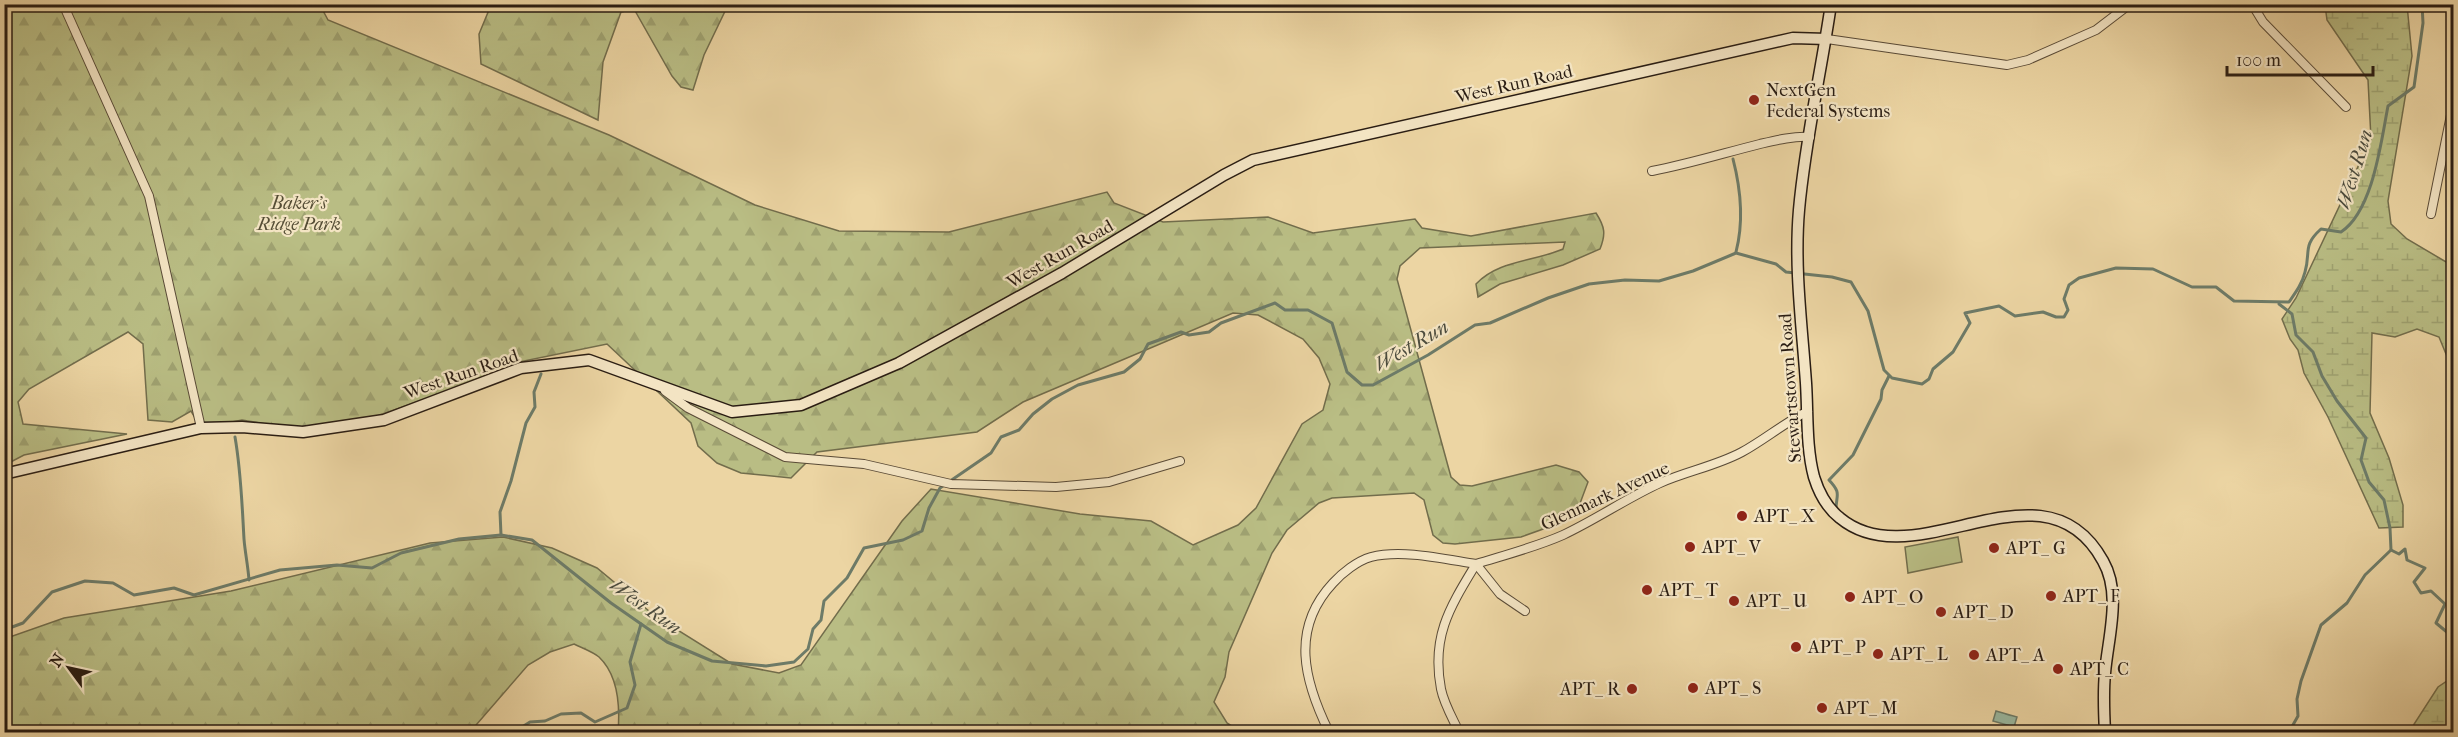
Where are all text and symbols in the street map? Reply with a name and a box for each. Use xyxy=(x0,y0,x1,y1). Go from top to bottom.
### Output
scale bar xyxy=(2227,39,2372,77)
text: 100 m xyxy=(2236,50,2281,71)
street label: West Run Road xyxy=(1452,61,1575,108)
place label: NextGen Federal Systems xyxy=(1766,80,1890,122)
marker: NextGen Federal Systems xyxy=(1747,93,1761,107)
water label: West Run xyxy=(2332,127,2377,212)
park label: Baker's Ridge Park xyxy=(256,193,341,235)
street label: West Run Road xyxy=(1002,215,1117,294)
street label: Stewartstown Road xyxy=(1775,312,1806,463)
water label: West Run xyxy=(1370,315,1452,376)
street label: West Run Road xyxy=(400,345,521,404)
street label: Glenmark Avenue xyxy=(1538,458,1673,535)
place label: APT_ X xyxy=(1753,506,1815,527)
marker: APT_ X xyxy=(1735,509,1749,523)
place label: APT_ V xyxy=(1701,537,1762,558)
place label: APT_ G xyxy=(2005,538,2066,559)
marker: APT_ V xyxy=(1683,540,1697,554)
marker: APT_ G xyxy=(1987,541,2001,555)
water label: West Run xyxy=(606,574,686,639)
place label: APT_ T xyxy=(1658,580,1719,601)
marker: APT_ T xyxy=(1640,583,1654,597)
place label: APT_ F xyxy=(2062,586,2120,607)
place label: APT_ O xyxy=(1861,587,1923,608)
marker: APT_ F xyxy=(2044,589,2058,603)
marker: APT_ O xyxy=(1843,590,1857,604)
place label: APT_ U xyxy=(1745,591,1807,612)
marker: APT_ U xyxy=(1727,594,1741,608)
place label: APT_ D xyxy=(1952,602,2014,623)
marker: APT_ D xyxy=(1934,605,1948,619)
place label: APT_ P xyxy=(1807,637,1866,658)
north arrow xyxy=(39,638,99,698)
marker: APT_ P xyxy=(1789,640,1803,654)
place label: APT_ L xyxy=(1889,644,1948,665)
place label: APT_ A xyxy=(1985,645,2045,666)
marker: APT_ L xyxy=(1871,647,1885,661)
marker: APT_ A xyxy=(1967,648,1981,662)
text: N xyxy=(46,649,69,670)
place label: APT_ C xyxy=(2069,659,2129,680)
marker: APT_ C xyxy=(2051,662,2065,676)
place label: APT_ S xyxy=(1704,678,1761,699)
place label: APT_ R xyxy=(1559,679,1621,700)
marker: APT_ S xyxy=(1686,681,1700,695)
marker: APT_ R xyxy=(1625,682,1639,696)
place label: APT_ M xyxy=(1833,698,1897,719)
marker: APT_ M xyxy=(1815,701,1829,715)

